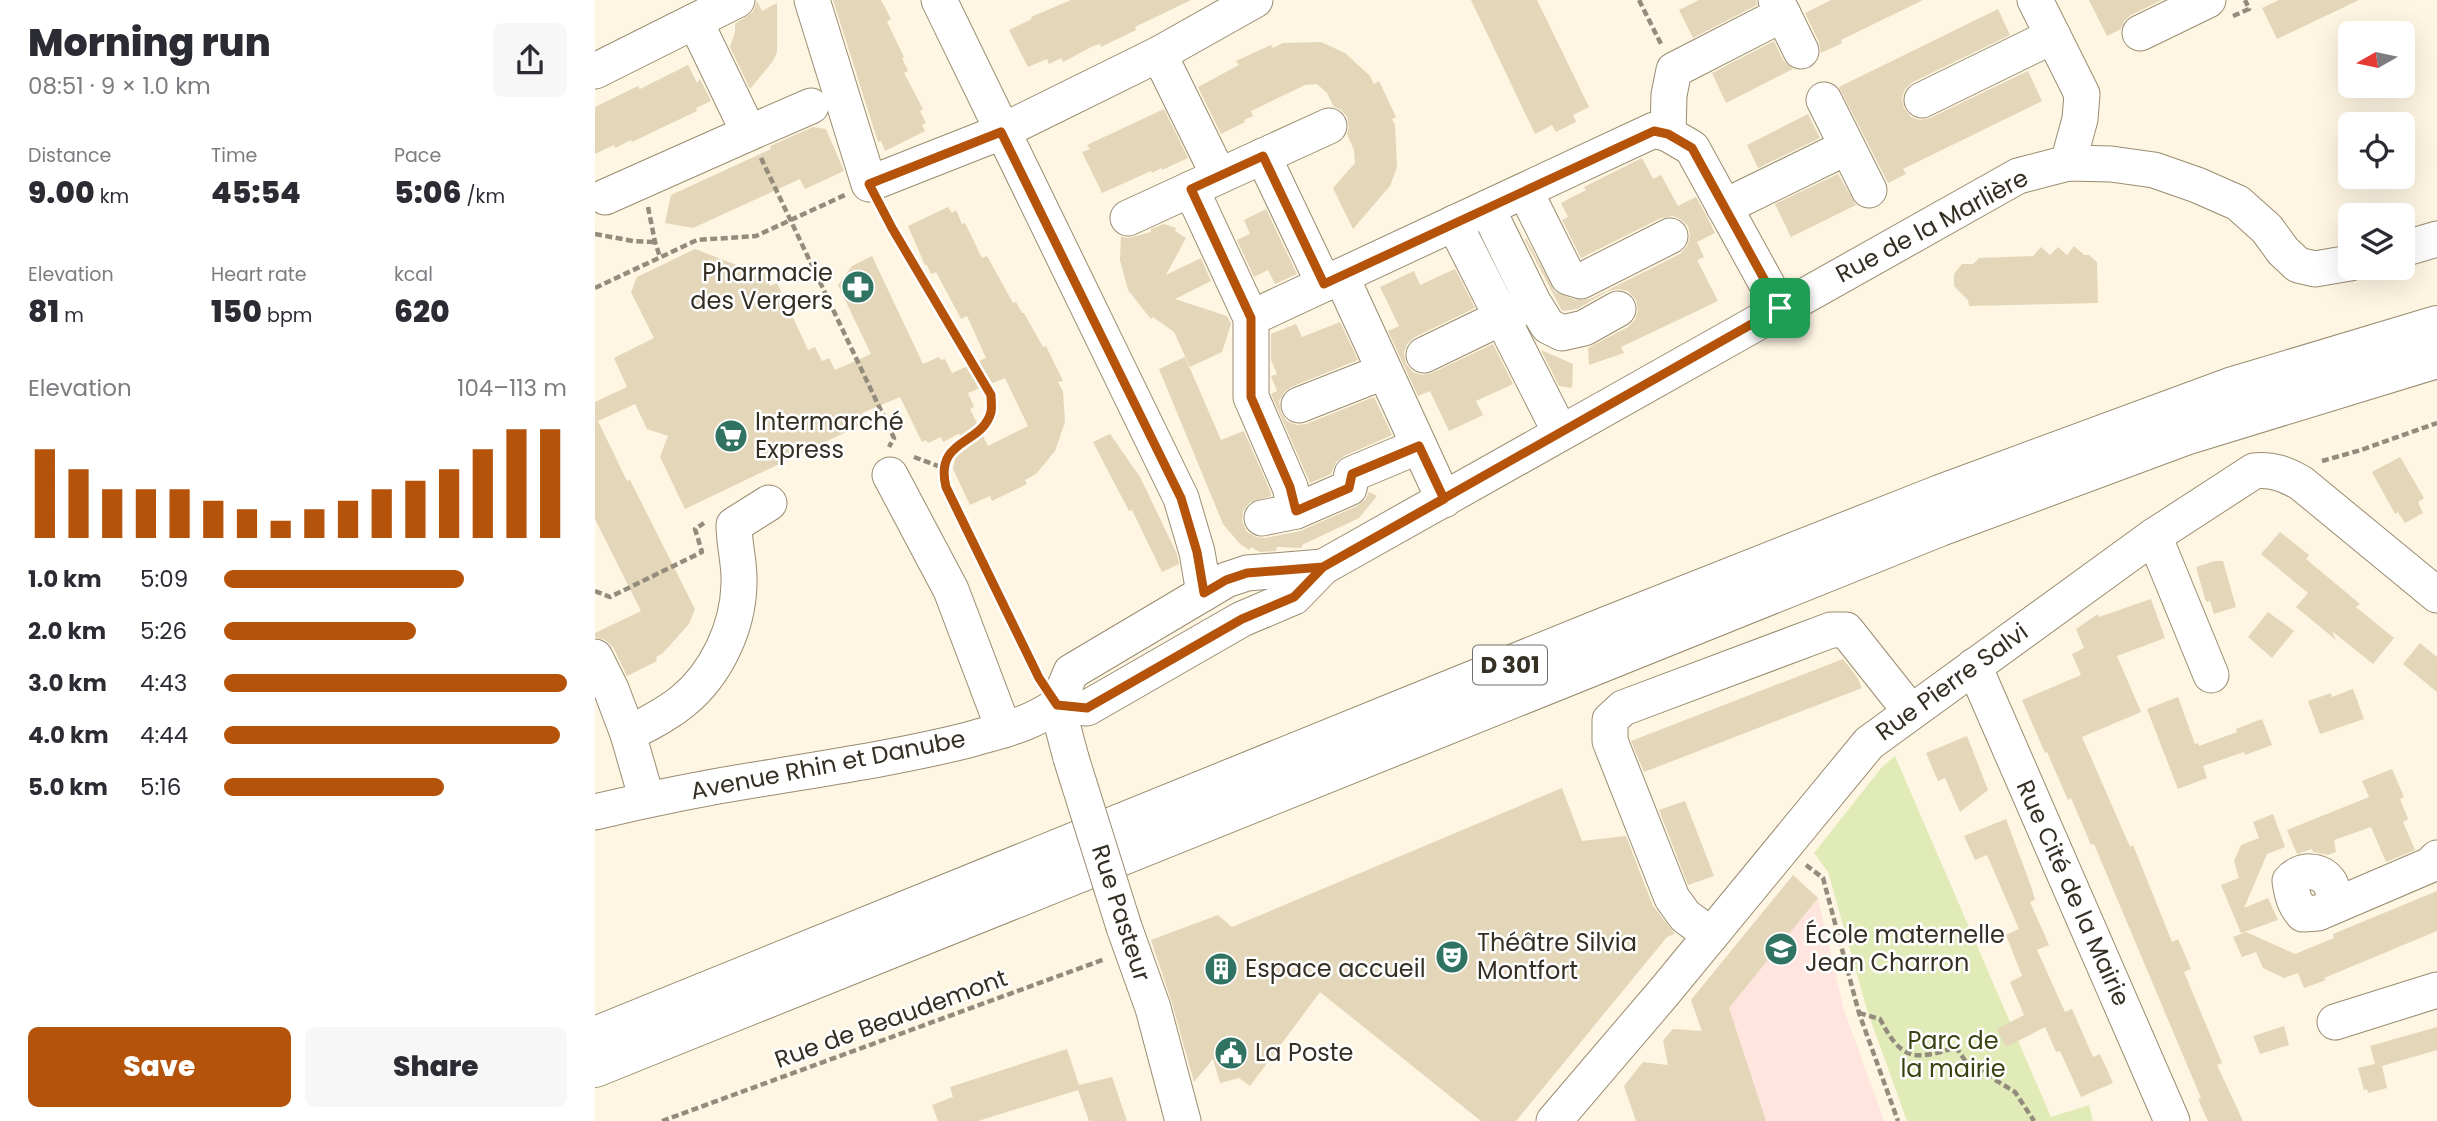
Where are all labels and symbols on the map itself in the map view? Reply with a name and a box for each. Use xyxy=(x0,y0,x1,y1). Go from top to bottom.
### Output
north arrow xyxy=(2338,21,2415,98)
street label: Rue de la Marlière xyxy=(1830,161,2034,290)
place label: Pharmacie des Vergers xyxy=(690,256,833,317)
pharmacy icon: Pharmacie des Vergers xyxy=(839,268,877,306)
pin xyxy=(1750,278,1810,338)
place label: Intermarché Express xyxy=(755,405,904,466)
supermarket icon: Intermarché Express xyxy=(712,417,750,455)
street label: Rue Pierre Salvi xyxy=(1869,615,2035,748)
road number: D 301 xyxy=(1473,646,1547,684)
street label: Avenue Rhin et Danube xyxy=(688,722,968,807)
street label: Rue Cité de la Mairie xyxy=(2009,775,2138,1011)
street label: Rue Pasteur xyxy=(1084,840,1159,985)
place label: École maternelle Jean Charron xyxy=(1805,918,2005,979)
place label: Théâtre Silvia Montfort xyxy=(1477,926,1637,987)
school or university icon: École maternelle Jean Charron xyxy=(1762,930,1800,968)
theatre icon: Théâtre Silvia Montfort xyxy=(1433,938,1471,976)
building icon: Espace accueil xyxy=(1202,950,1240,988)
place label: Espace accueil xyxy=(1245,952,1426,985)
street label: Rue de Beaudemont xyxy=(770,961,1012,1076)
park label: Parc de la mairie xyxy=(1900,1024,2006,1085)
public building icon: La Poste xyxy=(1212,1034,1250,1072)
place label: La Poste xyxy=(1255,1036,1353,1069)

